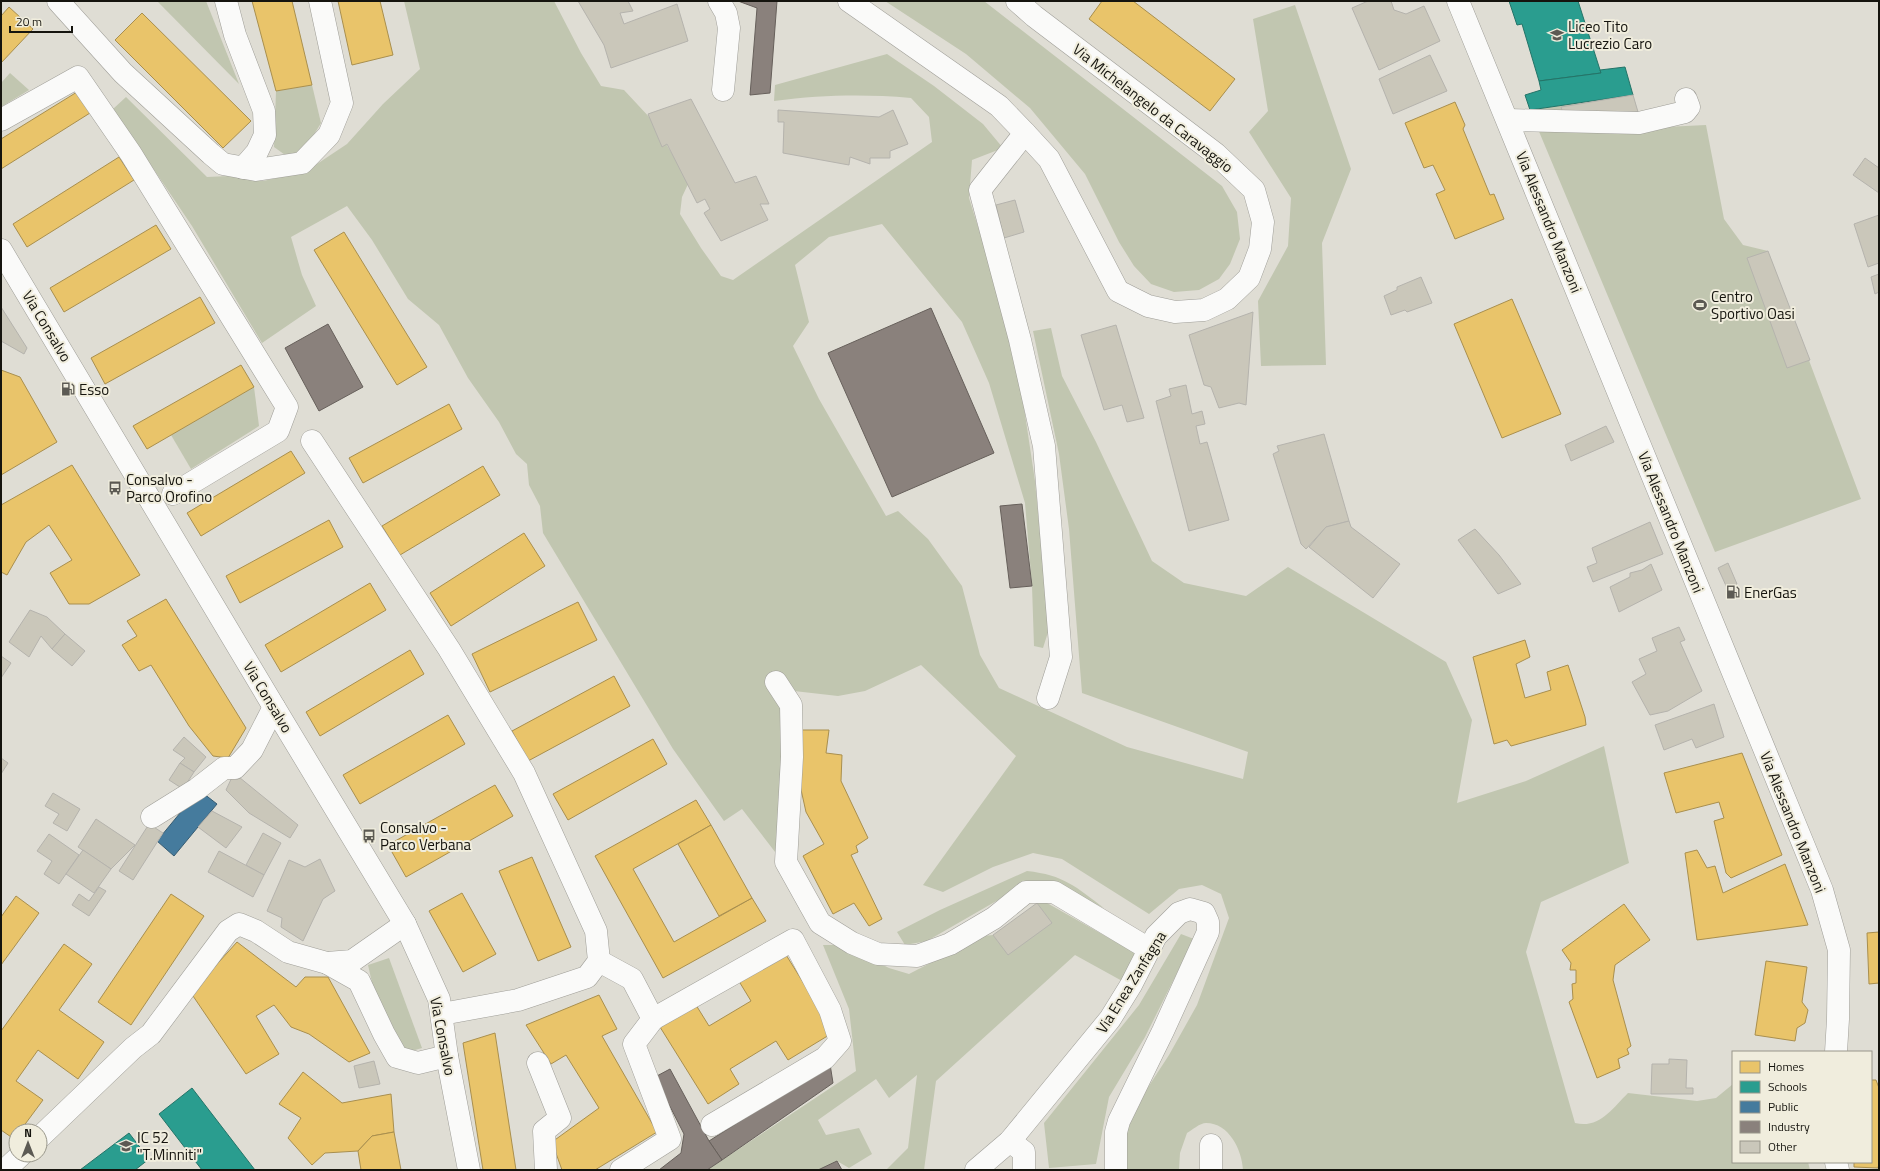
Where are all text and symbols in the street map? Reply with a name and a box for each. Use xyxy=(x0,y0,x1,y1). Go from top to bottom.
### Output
scale bar xyxy=(10,8,72,34)
text: 20 m xyxy=(16,12,42,31)
place label: Liceo Tito Lucrezio Caro xyxy=(1568,15,1652,55)
school or university icon: Liceo Tito Lucrezio Caro xyxy=(1549,27,1565,43)
street label: Via Michelangelo da Caravaggio xyxy=(1068,38,1238,178)
street label: Via Alessandro Manzoni xyxy=(1510,148,1588,296)
place label: Centro Sportivo Oasi xyxy=(1711,285,1795,325)
street label: Via Consalvo xyxy=(17,286,77,366)
sports icon: Centro Sportivo Oasi xyxy=(1692,297,1708,313)
place label: Esso xyxy=(79,378,109,401)
fuel station icon: Esso xyxy=(60,381,76,397)
street label: Via Alessandro Manzoni xyxy=(1632,448,1710,596)
place label: Consalvo - Parco Orofino xyxy=(126,468,212,508)
bus stop icon: Consalvo - Parco Orofino xyxy=(107,480,123,496)
place label: EnerGas xyxy=(1744,581,1797,604)
fuel station icon: EnerGas xyxy=(1725,584,1741,600)
street label: Via Consalvo xyxy=(238,657,298,737)
street label: Via Alessandro Manzoni xyxy=(1754,748,1832,896)
place label: Consalvo - Parco Verbana xyxy=(380,816,472,856)
bus stop icon: Consalvo - Parco Verbana xyxy=(361,828,377,844)
street label: Via Enea Zanfagna xyxy=(1090,926,1172,1038)
street label: Via Consalvo xyxy=(424,995,462,1077)
legend xyxy=(1732,1051,1872,1163)
text: Homes xyxy=(1768,1057,1804,1076)
text: Schools xyxy=(1768,1077,1808,1096)
text: Public xyxy=(1768,1097,1798,1116)
text: Industry xyxy=(1768,1117,1810,1136)
north arrow xyxy=(8,1123,48,1163)
text: N xyxy=(24,1125,32,1141)
place label: IC 52 "T.Minniti" xyxy=(137,1126,202,1166)
text: Other xyxy=(1768,1137,1797,1156)
school or university icon: IC 52 "T.Minniti" xyxy=(118,1138,134,1154)

